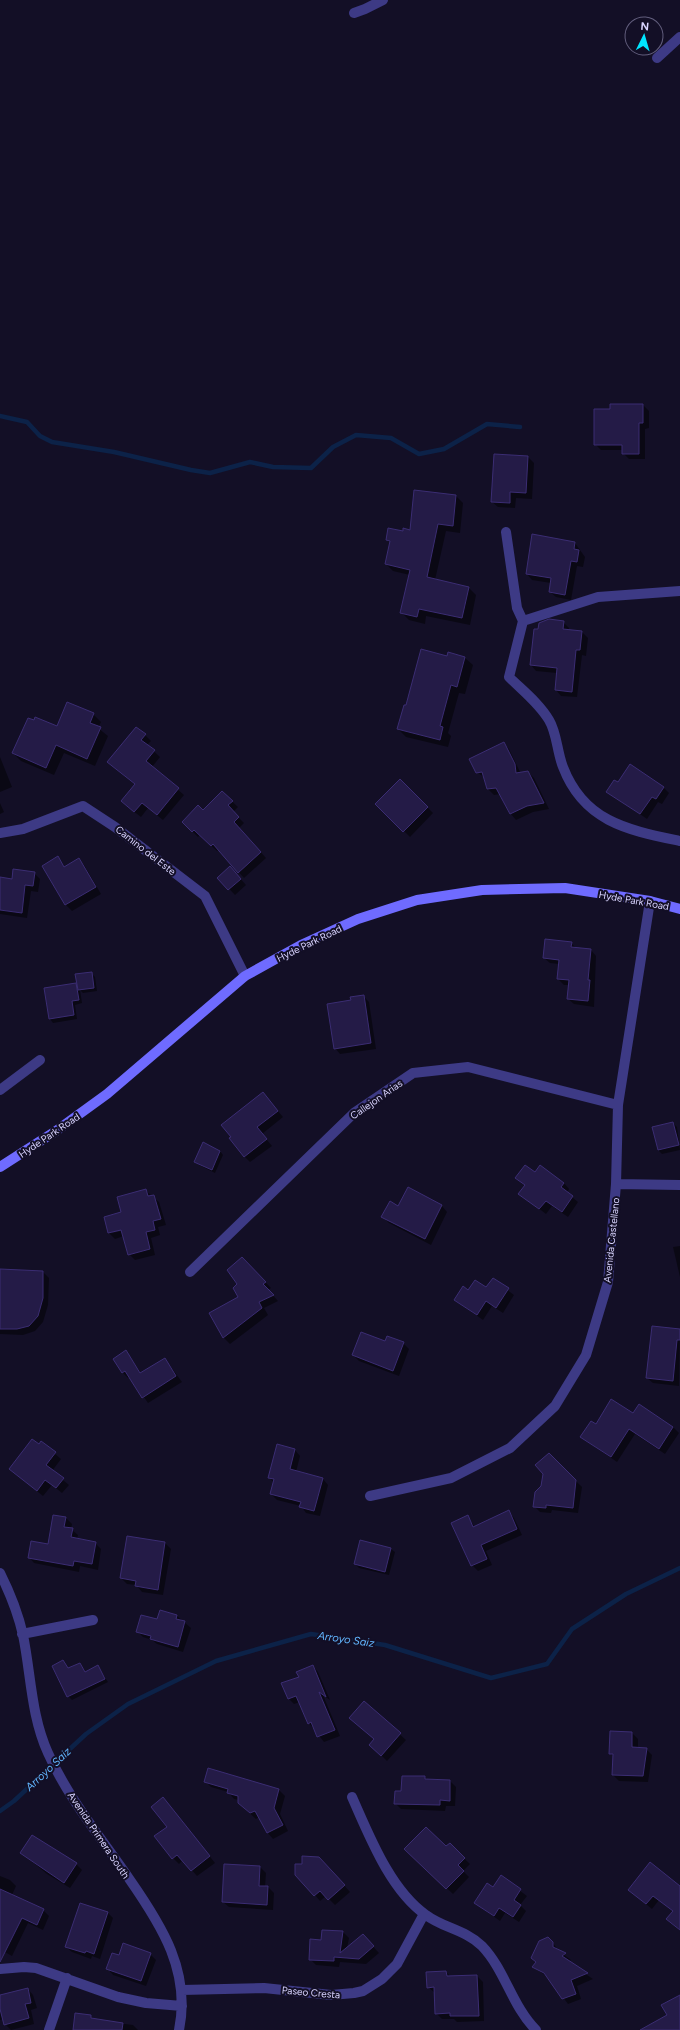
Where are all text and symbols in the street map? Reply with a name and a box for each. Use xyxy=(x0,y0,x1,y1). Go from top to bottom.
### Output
north arrow xyxy=(624,16,664,56)
text: N xyxy=(640,20,650,33)
street label: Camino del Este xyxy=(113,823,179,878)
street label: Hyde Park Road xyxy=(598,888,670,913)
street label: Hyde Park Road xyxy=(274,922,344,965)
street label: Callejon Arias xyxy=(348,1076,405,1122)
street label: Hyde Park Road xyxy=(16,1110,82,1161)
street label: Avenida Castellano xyxy=(601,1197,622,1283)
water label: Arroyo Saiz xyxy=(316,1629,376,1650)
water label: Arroyo Saiz xyxy=(22,1745,74,1794)
street label: Avenida Primera South xyxy=(65,1789,133,1881)
street label: Paseo Cresta xyxy=(281,1983,341,2002)

